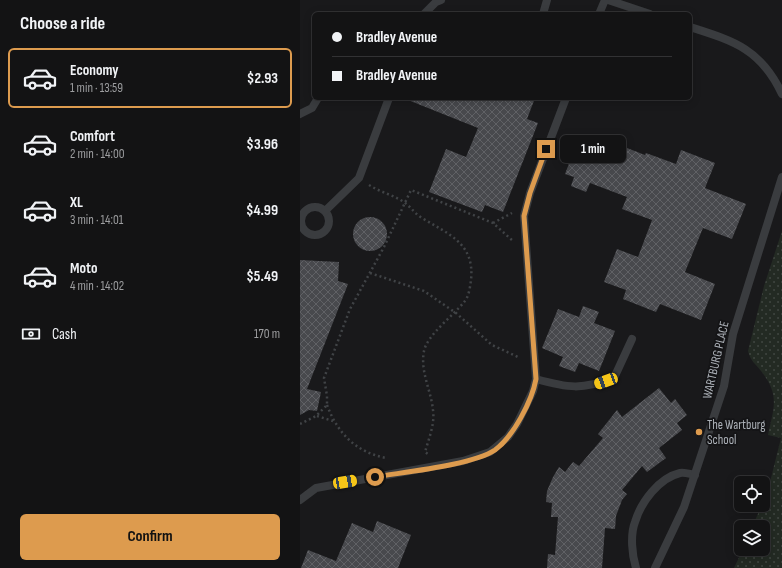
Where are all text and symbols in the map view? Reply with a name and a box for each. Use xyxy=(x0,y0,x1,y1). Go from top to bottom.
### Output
text: Choose a ride xyxy=(20,13,105,34)
text: Bradley Avenue xyxy=(356,28,437,47)
icon: car xyxy=(22,60,58,96)
text: Economy xyxy=(70,61,119,80)
text: Bradley Avenue xyxy=(356,66,437,85)
text: $2.93 xyxy=(247,69,278,88)
text: 1 min · 13:59 xyxy=(70,80,123,96)
icon: car xyxy=(22,126,58,162)
text: Comfort xyxy=(70,127,115,146)
text: $3.96 xyxy=(246,135,278,154)
callout: 1 min xyxy=(560,135,626,163)
route end xyxy=(537,140,555,158)
text: 1 min xyxy=(581,141,605,157)
text: 2 min · 14:00 xyxy=(70,146,125,162)
icon: car xyxy=(22,192,58,228)
text: XL xyxy=(70,193,83,212)
text: $4.99 xyxy=(246,201,278,220)
text: 3 min · 14:01 xyxy=(70,212,123,228)
icon: car xyxy=(22,258,58,294)
text: Moto xyxy=(70,259,97,278)
text: $5.49 xyxy=(246,267,278,286)
text: 4 min · 14:02 xyxy=(70,278,124,294)
street label: WARTBURG PLACE xyxy=(699,320,733,400)
icon: cash xyxy=(20,323,42,345)
text: Cash xyxy=(52,325,77,344)
text: 170 m xyxy=(254,326,280,342)
car xyxy=(593,371,619,391)
place label: The Wartburg School xyxy=(707,417,765,448)
marker: The Wartburg School xyxy=(694,427,704,437)
route start xyxy=(366,468,384,486)
car xyxy=(332,474,358,490)
map controls xyxy=(734,476,770,556)
button: locate xyxy=(734,476,770,512)
button: Confirm xyxy=(20,514,280,560)
button: layers xyxy=(734,520,770,556)

